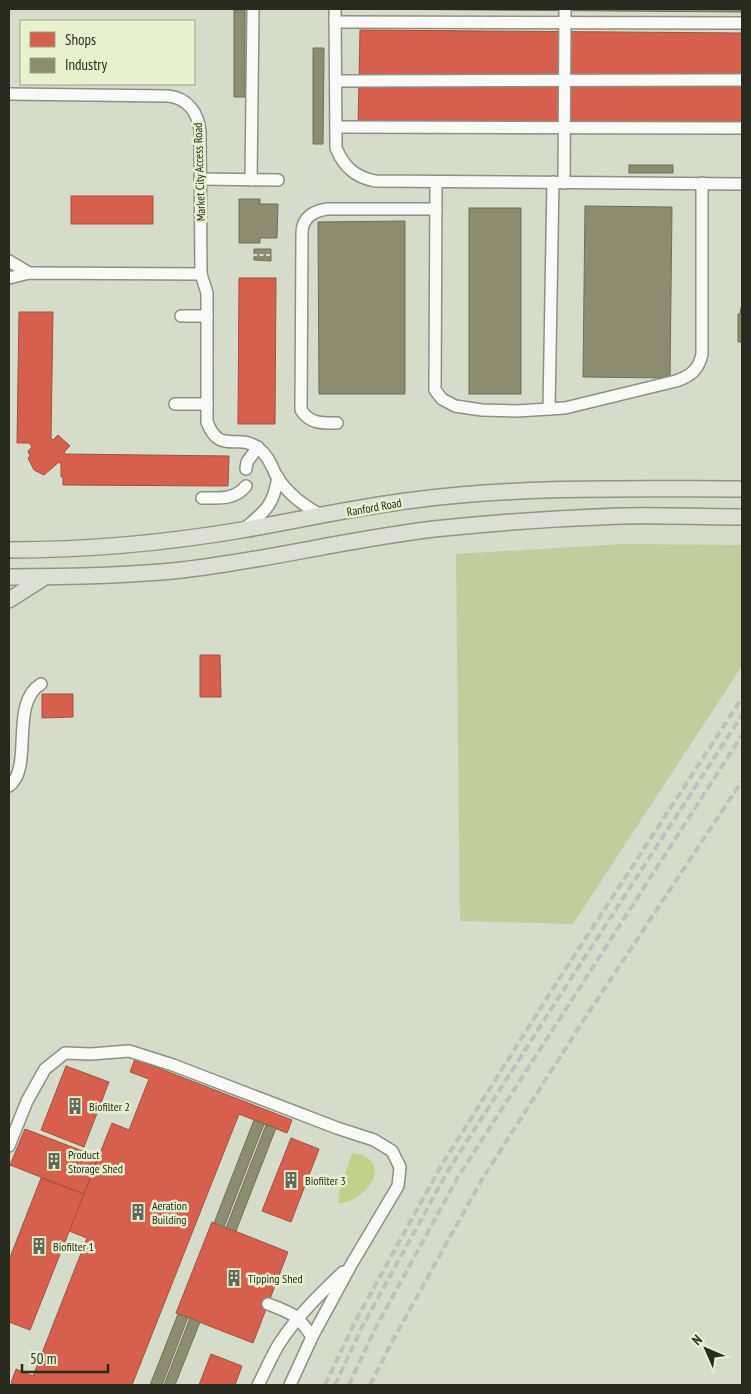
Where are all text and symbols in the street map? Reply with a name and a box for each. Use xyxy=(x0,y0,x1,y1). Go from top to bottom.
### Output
legend xyxy=(20,20,195,85)
text: Shops xyxy=(65,30,96,49)
text: Industry xyxy=(65,55,107,74)
street label: Market City Access Road xyxy=(190,122,208,222)
street label: Ranford Road xyxy=(345,495,403,519)
building icon: Biofilter 2 xyxy=(65,1096,85,1116)
place label: Biofilter 2 xyxy=(89,1099,130,1114)
place label: Product Storage Shed xyxy=(68,1147,123,1176)
building icon: Product Storage Shed xyxy=(44,1151,64,1171)
building icon: Biofilter 3 xyxy=(281,1170,301,1190)
place label: Biofilter 3 xyxy=(305,1173,346,1188)
place label: Aeration Building xyxy=(152,1198,187,1227)
building icon: Aeration Building xyxy=(128,1202,148,1222)
building icon: Biofilter 1 xyxy=(29,1236,49,1256)
place label: Biofilter 1 xyxy=(53,1239,94,1254)
building icon: Tipping Shed xyxy=(224,1268,244,1288)
place label: Tipping Shed xyxy=(248,1271,303,1286)
north arrow xyxy=(681,1324,731,1374)
text: N xyxy=(688,1331,706,1349)
scale bar xyxy=(22,1342,109,1374)
text: 50 m xyxy=(30,1349,56,1368)

